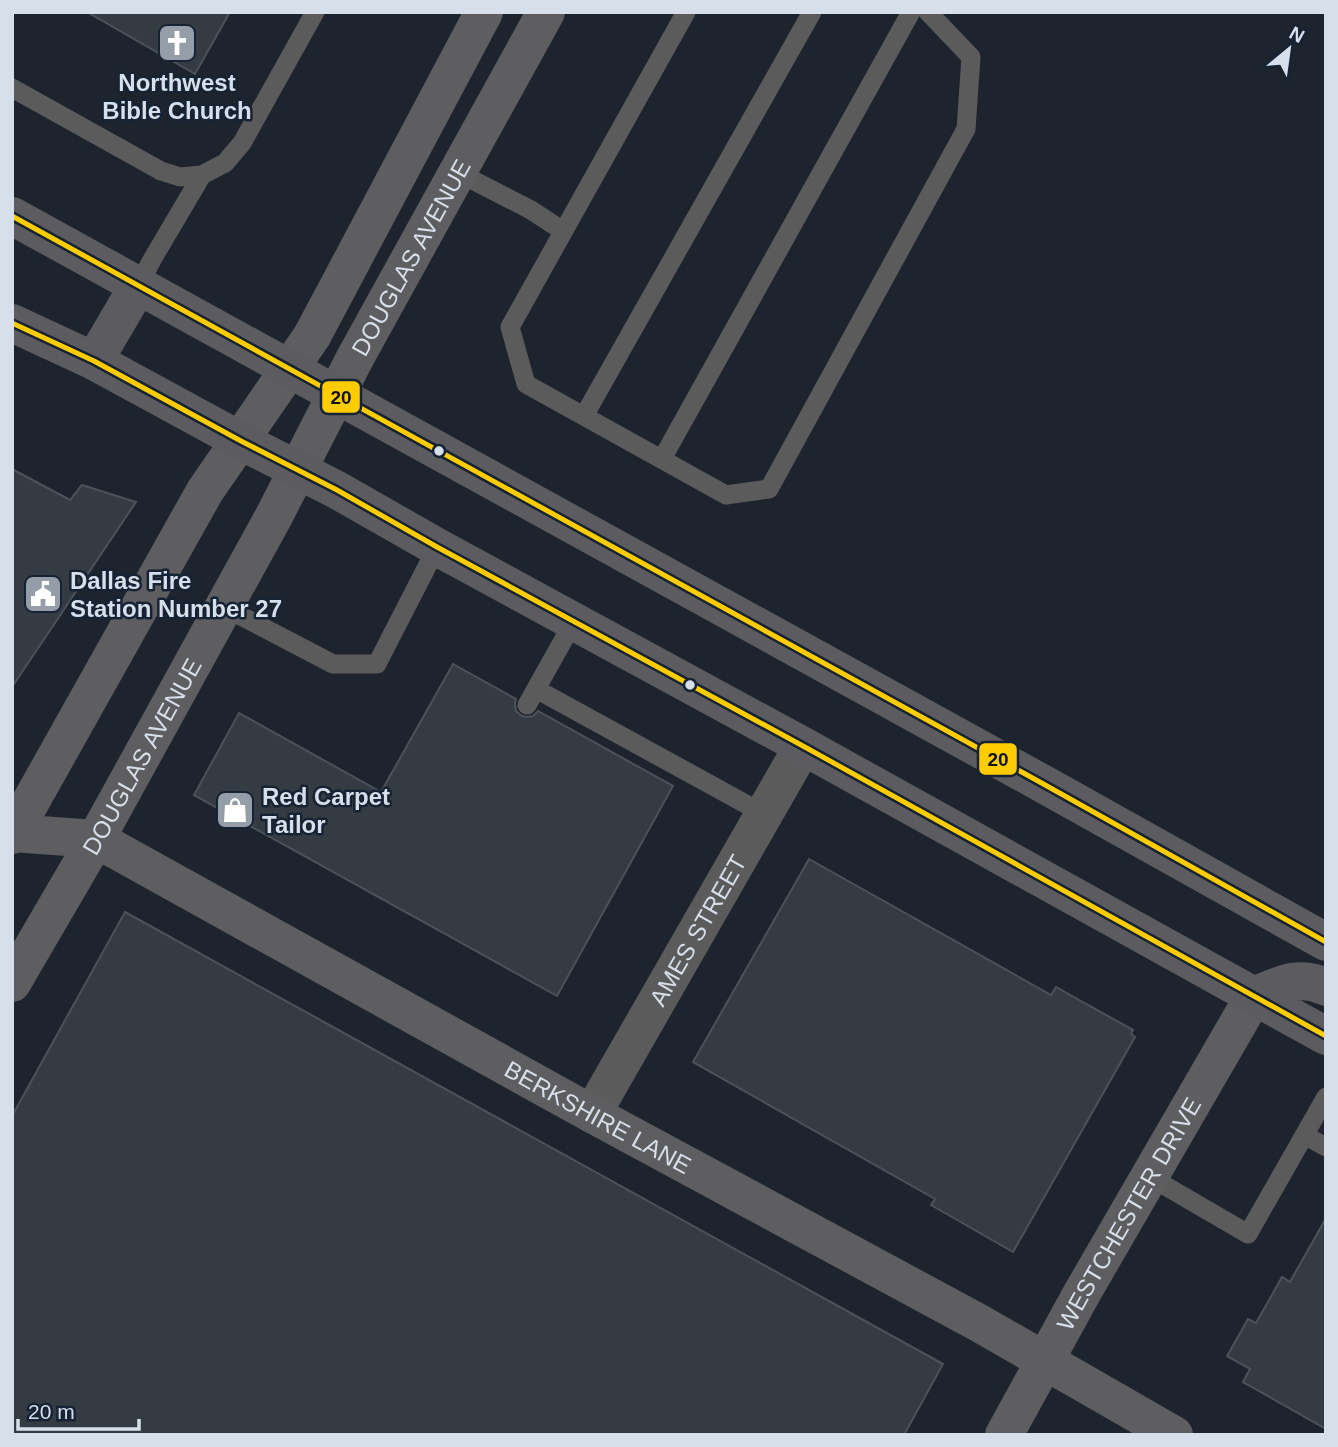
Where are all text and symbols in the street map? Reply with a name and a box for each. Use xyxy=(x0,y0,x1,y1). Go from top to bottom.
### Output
north arrow xyxy=(1254,14,1324,84)
church icon: Northwest Bible Church xyxy=(156,22,198,64)
text: N xyxy=(1286,22,1308,47)
place label: Northwest Bible Church xyxy=(102,69,252,124)
street label: DOUGLAS AVENUE xyxy=(346,155,475,360)
line badge: 20 xyxy=(321,380,361,414)
text: 20 xyxy=(330,387,352,408)
unlabelled marker xyxy=(432,444,446,458)
place label: Dallas Fire Station Number 27 xyxy=(70,567,282,622)
public building icon: Dallas Fire Station Number 27 xyxy=(22,573,64,615)
street label: DOUGLAS AVENUE xyxy=(76,654,206,859)
unlabelled marker xyxy=(683,678,697,692)
line badge: 20 xyxy=(978,742,1018,776)
text: 20 xyxy=(987,749,1009,770)
place label: Red Carpet Tailor xyxy=(262,783,390,838)
shop icon: Red Carpet Tailor xyxy=(214,789,256,831)
street label: AMES STREET xyxy=(644,850,751,1010)
street label: BERKSHIRE LANE xyxy=(500,1055,696,1179)
street label: WESTCHESTER DRIVE xyxy=(1051,1092,1206,1335)
scale bar xyxy=(18,1388,138,1432)
text: 20 m xyxy=(28,1400,75,1423)

